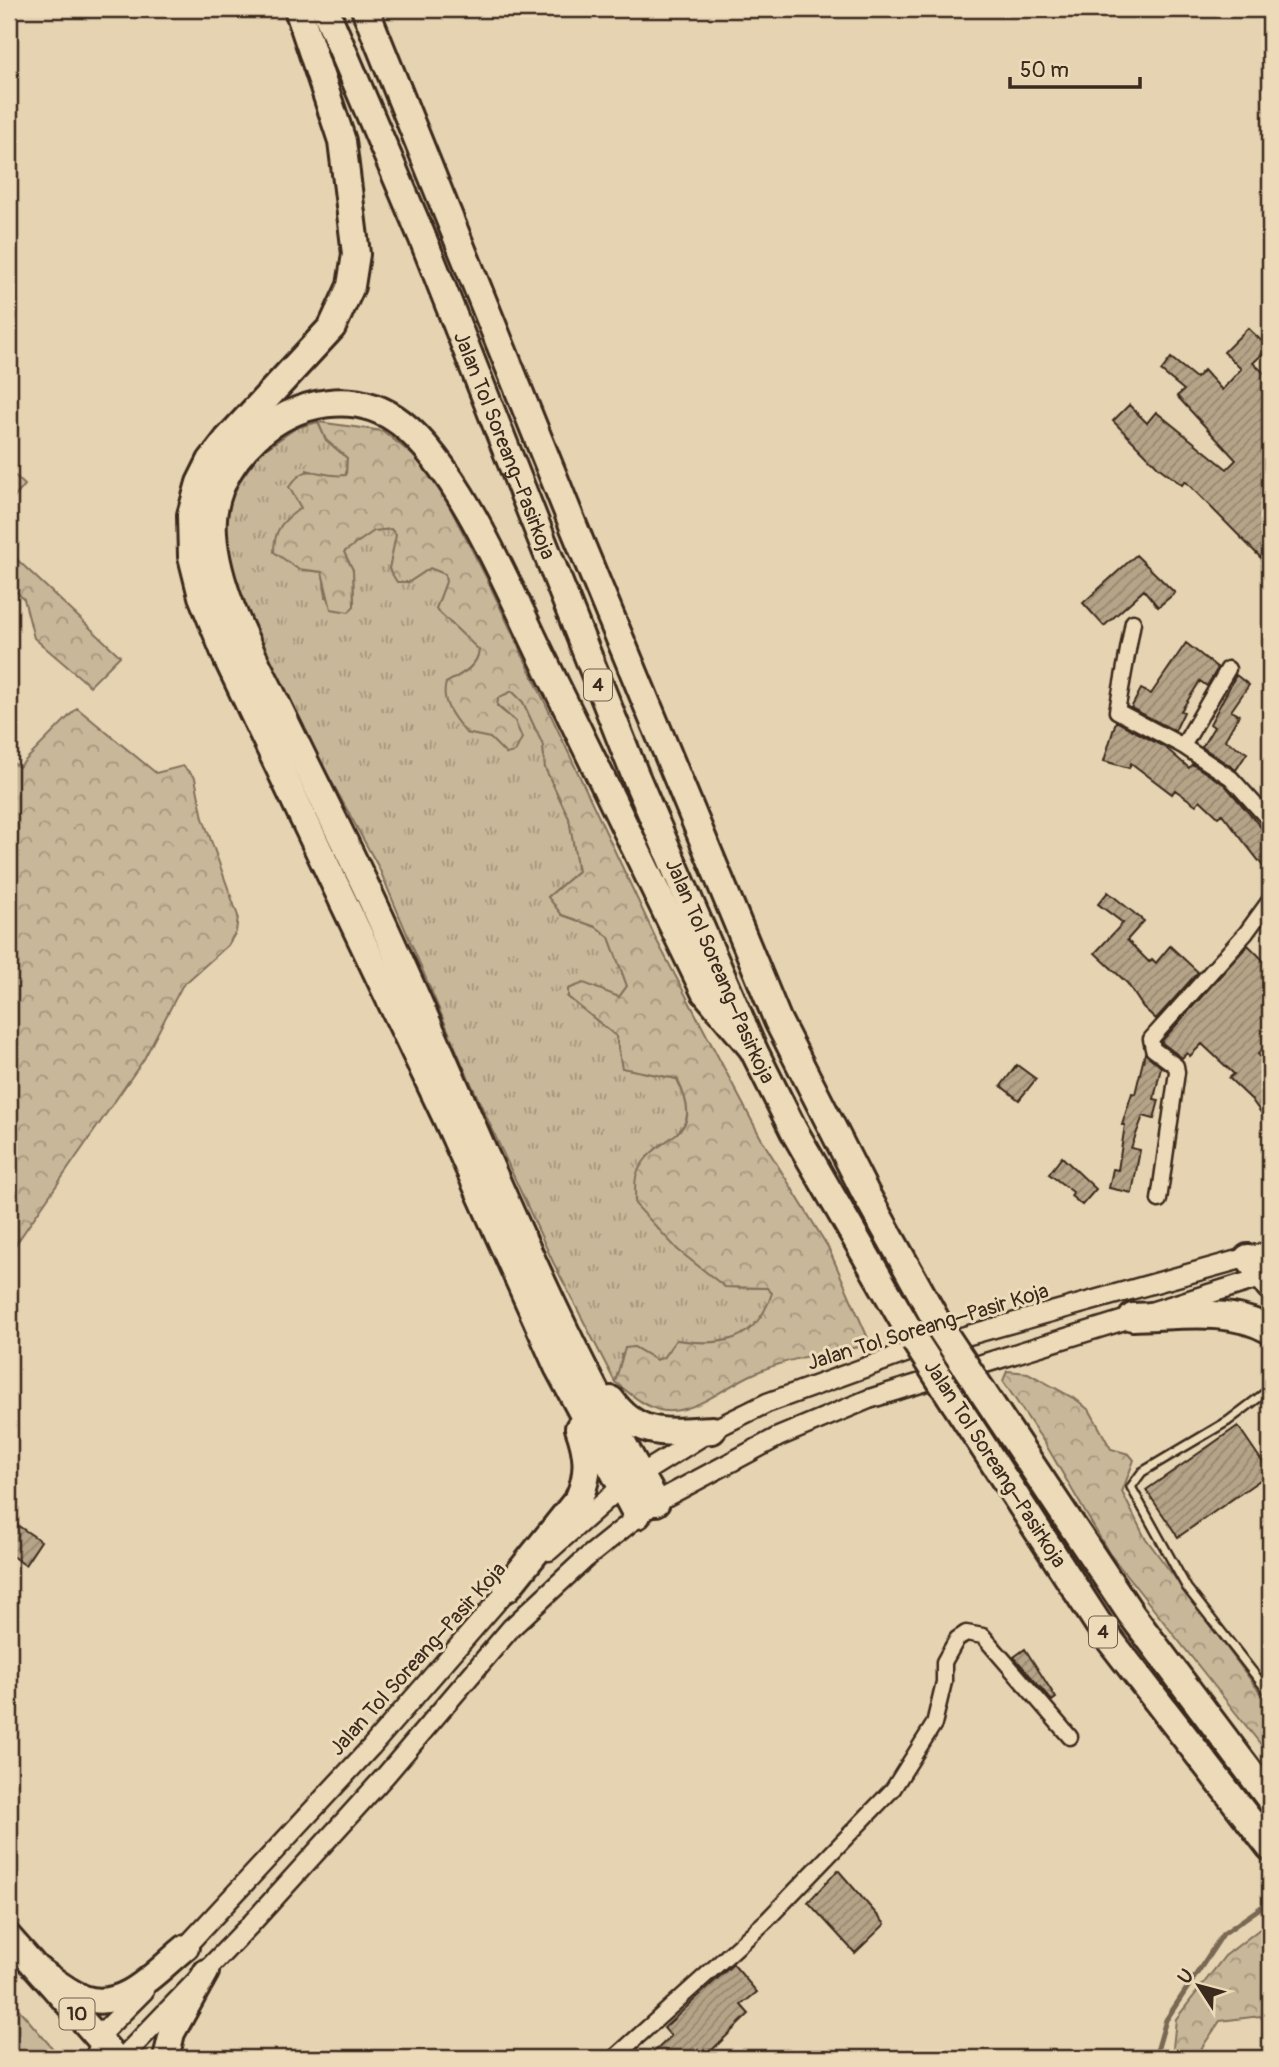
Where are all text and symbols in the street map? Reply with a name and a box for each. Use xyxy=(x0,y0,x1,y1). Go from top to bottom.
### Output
scale bar xyxy=(1010,46,1139,90)
text: 50 m xyxy=(1020,57,1069,84)
street label: Jalan Tol Soreang–Pasirkoja xyxy=(447,328,562,563)
road number: 4 xyxy=(584,670,612,700)
street label: Jalan Tol Soreang–Pasirkoja xyxy=(659,854,781,1088)
street label: Jalan Tol Soreang–Pasir Koja xyxy=(804,1277,1052,1377)
street label: Jalan Tol Soreang–Pasirkoja xyxy=(918,1355,1072,1573)
street label: Jalan Tol Soreang–Pasir Koja xyxy=(324,1557,512,1761)
road number: 4 xyxy=(1089,1616,1117,1648)
north arrow xyxy=(1164,1952,1234,2022)
text: U xyxy=(1173,1964,1199,1989)
road number: 10 xyxy=(60,1998,94,2030)

